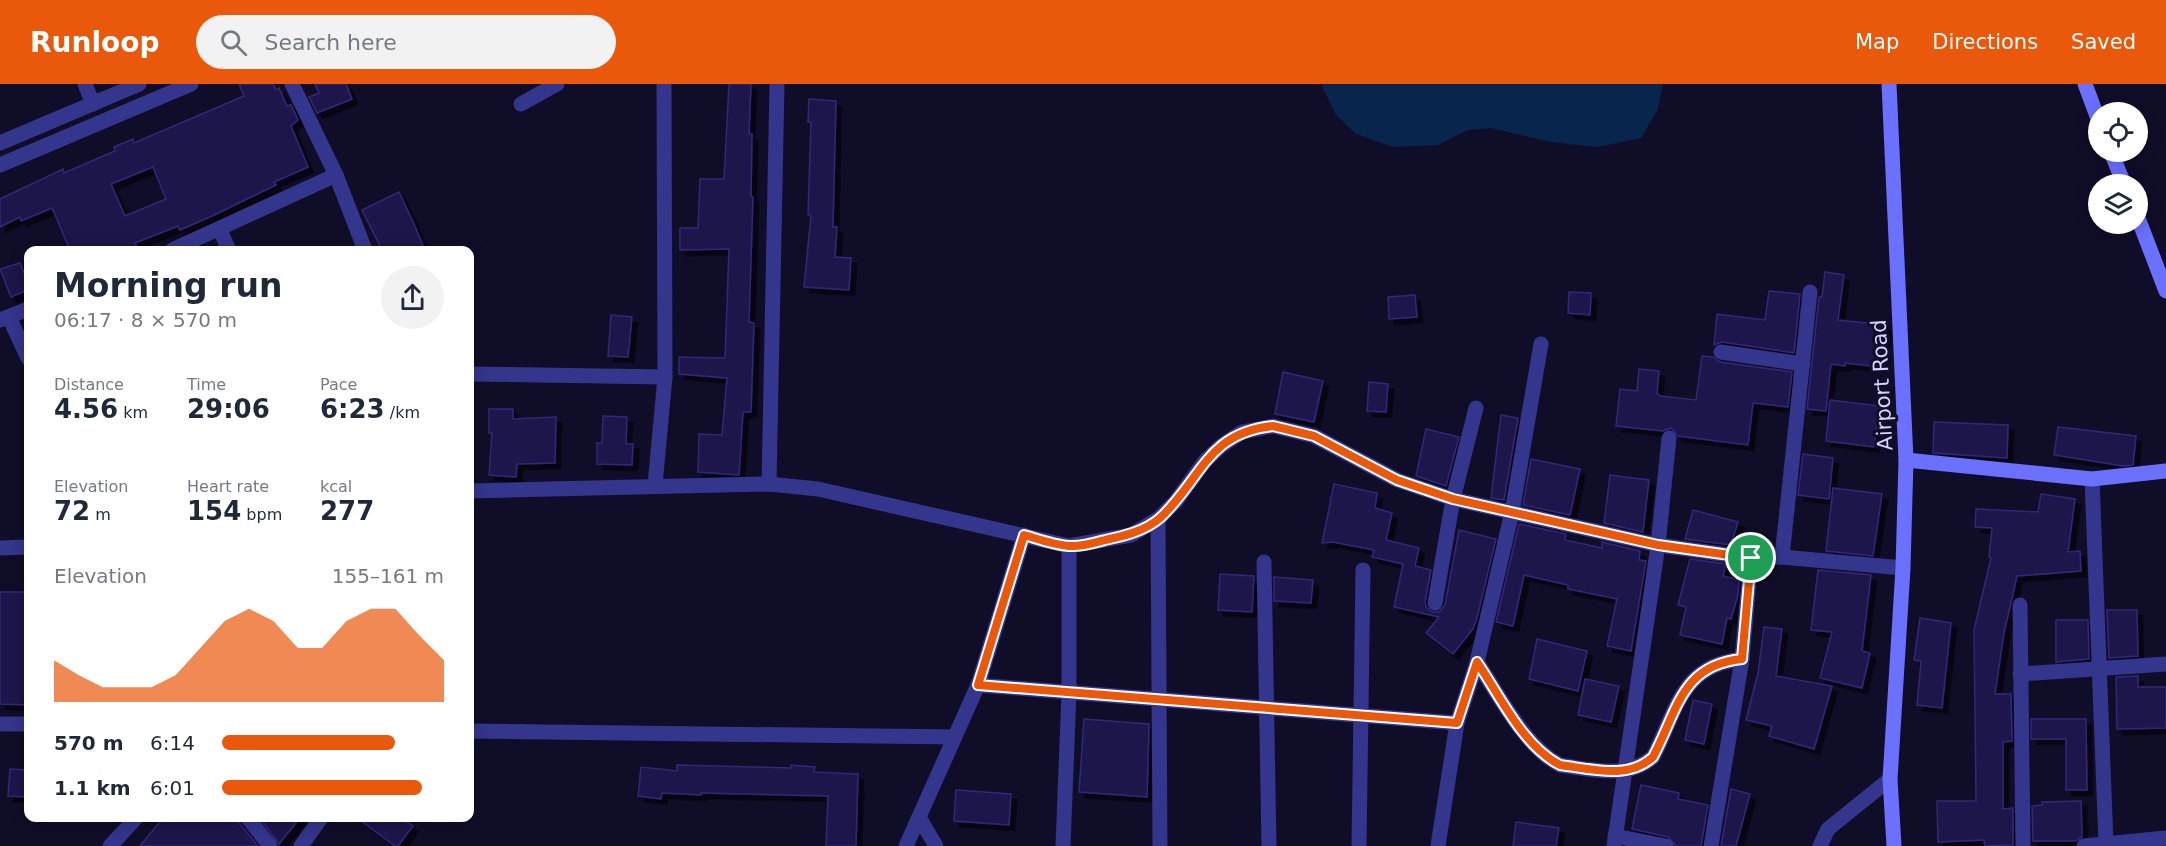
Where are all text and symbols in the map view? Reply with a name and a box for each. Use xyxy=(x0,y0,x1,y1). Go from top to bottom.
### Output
search box xyxy=(196,15,616,69)
text: Runloop xyxy=(30,26,160,59)
icon: search xyxy=(217,26,250,59)
text: Search here xyxy=(265,30,397,55)
text: Map xyxy=(1855,30,1899,54)
text: Directions xyxy=(1932,30,2038,54)
text: Saved xyxy=(2071,30,2136,54)
map controls xyxy=(2088,102,2148,234)
button: locate xyxy=(2088,102,2148,162)
button: layers xyxy=(2088,174,2148,234)
text: Morning run xyxy=(54,266,282,305)
button: share xyxy=(381,266,444,329)
text: 06:17 · 8 × 570 m xyxy=(54,308,237,332)
street label: Airport Road xyxy=(1867,319,1897,451)
text: Distance xyxy=(54,375,124,394)
text: Time xyxy=(187,375,226,394)
text: Pace xyxy=(320,375,357,394)
text: 4.56 xyxy=(54,394,118,424)
text: 29:06 xyxy=(187,394,270,424)
text: 6:23 xyxy=(320,394,385,424)
text: km xyxy=(118,403,148,422)
text: /km xyxy=(385,403,420,422)
text: Elevation xyxy=(54,477,128,496)
text: Heart rate xyxy=(187,477,269,496)
text: kcal xyxy=(320,477,352,496)
text: 72 xyxy=(54,496,90,526)
text: 154 xyxy=(187,496,241,526)
text: 277 xyxy=(320,496,374,526)
text: m xyxy=(90,505,111,524)
text: bpm xyxy=(241,505,282,524)
pin xyxy=(1725,532,1776,583)
icon: arrive xyxy=(1734,541,1767,574)
text: Elevation xyxy=(54,564,147,588)
text: 155–161 m xyxy=(332,564,444,588)
text: 570 m xyxy=(54,731,124,755)
text: 6:14 xyxy=(150,731,195,755)
text: 1.1 km xyxy=(54,776,131,800)
text: 6:01 xyxy=(150,776,195,800)

